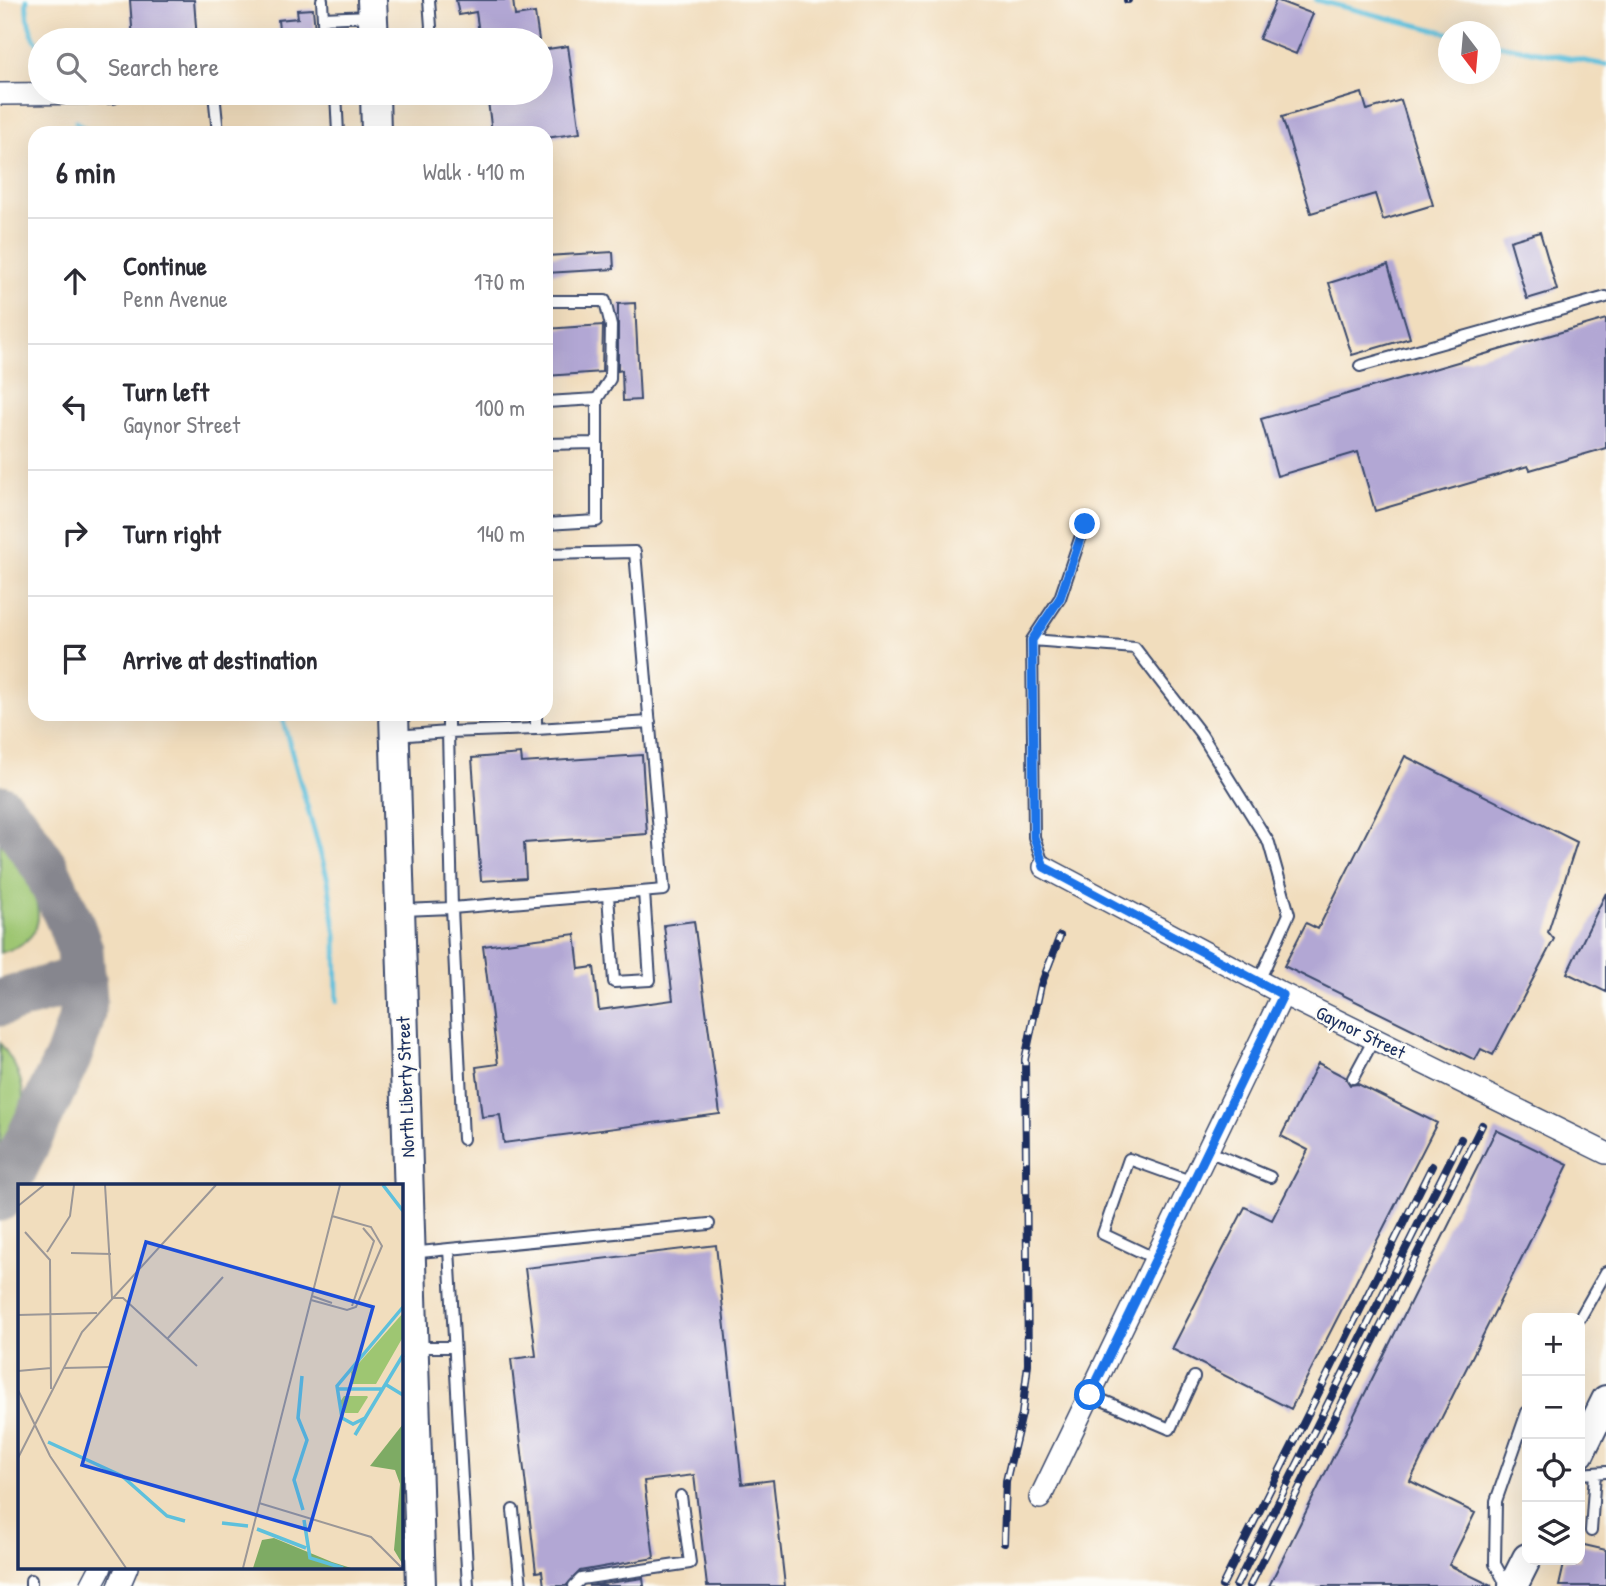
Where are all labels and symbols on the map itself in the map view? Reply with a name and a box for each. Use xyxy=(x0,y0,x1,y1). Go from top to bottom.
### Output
north arrow xyxy=(1438,21,1501,84)
route end xyxy=(1069,508,1100,539)
street label: Gaynor Street xyxy=(1312,999,1411,1065)
street label: North Liberty Street xyxy=(390,1016,420,1158)
inset map xyxy=(18,1184,402,1568)
route start xyxy=(1074,1379,1105,1410)

